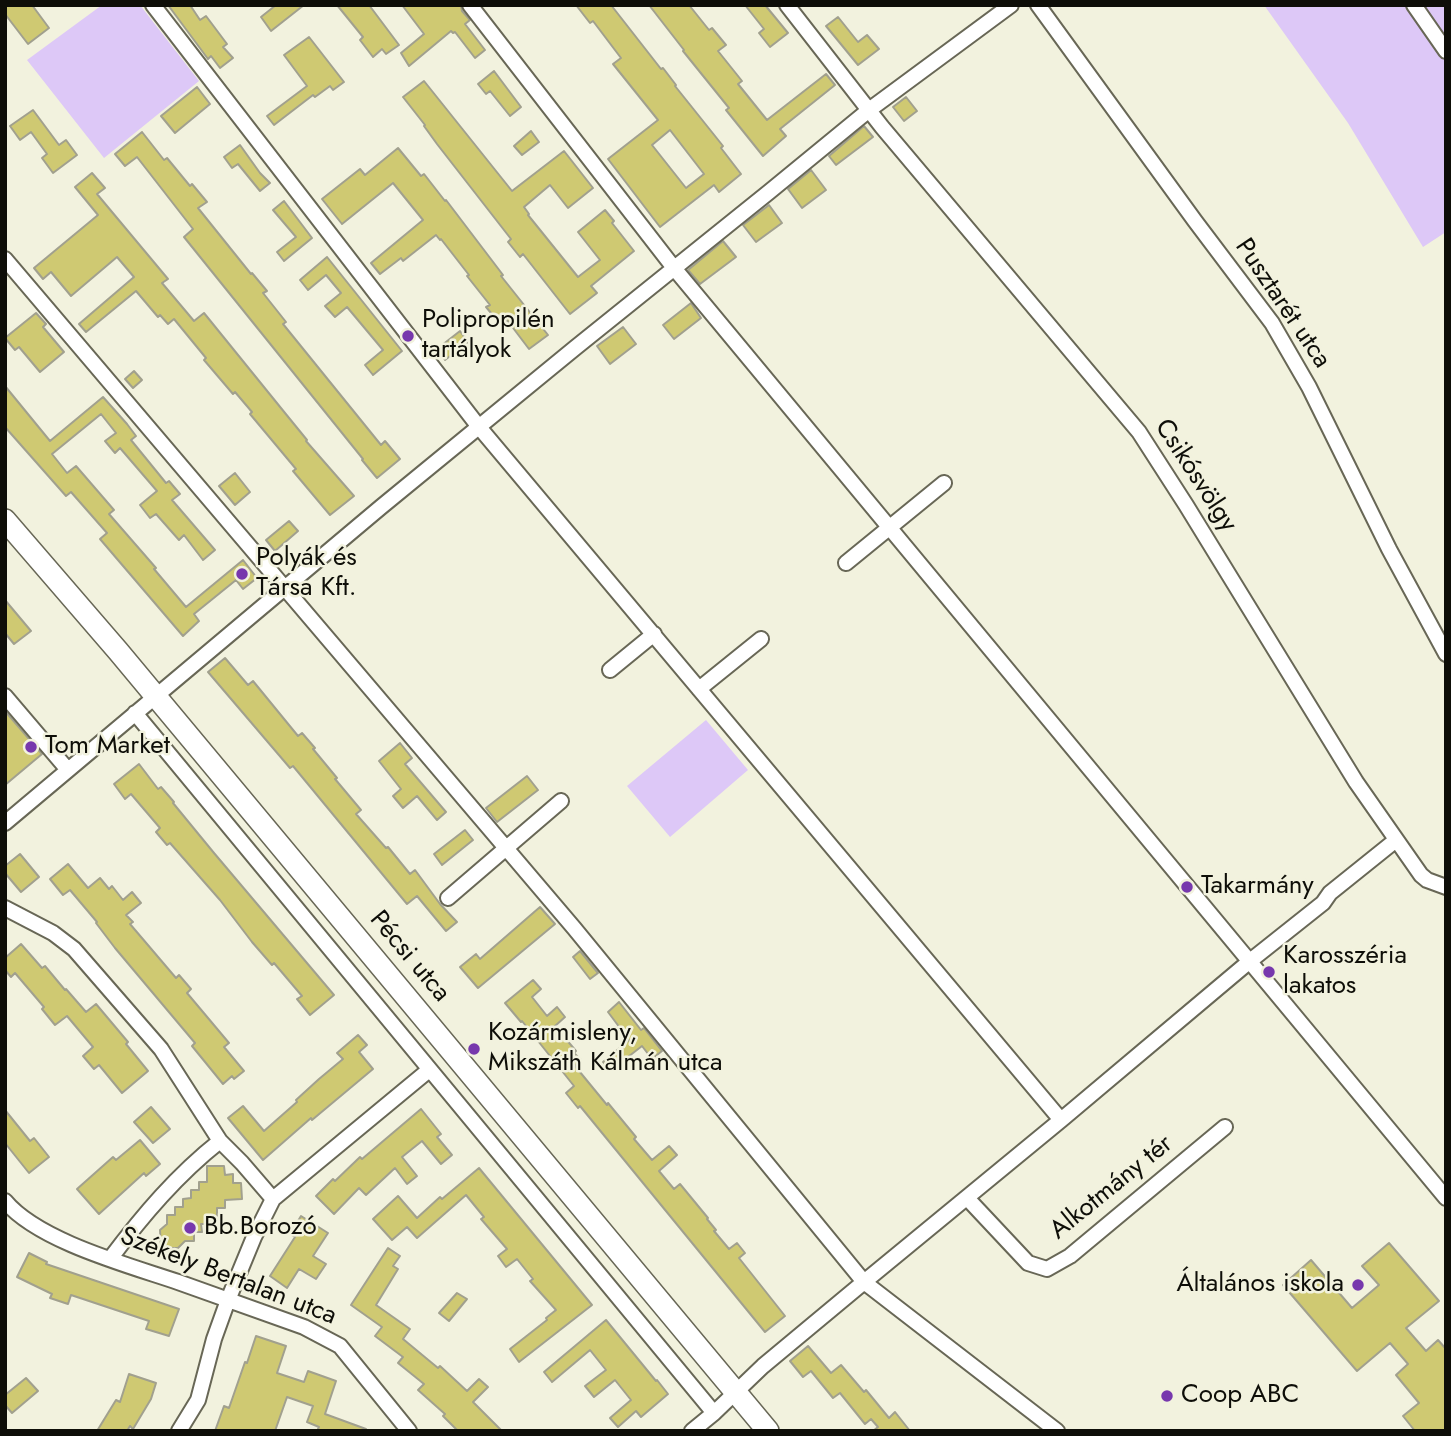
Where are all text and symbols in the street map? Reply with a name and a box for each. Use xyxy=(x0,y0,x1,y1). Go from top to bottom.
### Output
street label: Pusztarét utca xyxy=(1227,233,1337,375)
place label: Polipropilén tartályok xyxy=(422,305,555,366)
marker: Polipropilén tartályok xyxy=(400,328,416,344)
street label: Csikósvölgy xyxy=(1147,414,1243,538)
place label: Polyák és Társa Kft. xyxy=(256,543,357,604)
marker: Polyák és Társa Kft. xyxy=(234,566,250,582)
place label: Tom Market xyxy=(45,731,170,763)
marker: Tom Market xyxy=(23,739,39,755)
place label: Takarmány xyxy=(1201,871,1314,903)
marker: Takarmány xyxy=(1179,879,1195,895)
street label: Pécsi utca xyxy=(362,905,456,1009)
place label: Karosszéria lakatos xyxy=(1283,941,1407,1002)
marker: Karosszéria lakatos xyxy=(1261,964,1277,980)
place label: Kozármisleny, Mikszáth Kálmán utca xyxy=(488,1018,722,1080)
marker: Kozármisleny, Mikszáth Kálmán utca xyxy=(466,1041,482,1057)
street label: Alkotmány tér xyxy=(1044,1129,1180,1247)
place label: Bb.Borozó xyxy=(204,1212,317,1244)
marker: Bb.Borozó xyxy=(182,1220,198,1236)
street label: Székely Bertalan utca xyxy=(115,1221,341,1333)
place label: Általános iskola xyxy=(1176,1269,1344,1301)
marker: Általános iskola xyxy=(1350,1277,1366,1293)
place label: Coop ABC xyxy=(1181,1380,1299,1412)
marker: Coop ABC xyxy=(1159,1388,1175,1404)

